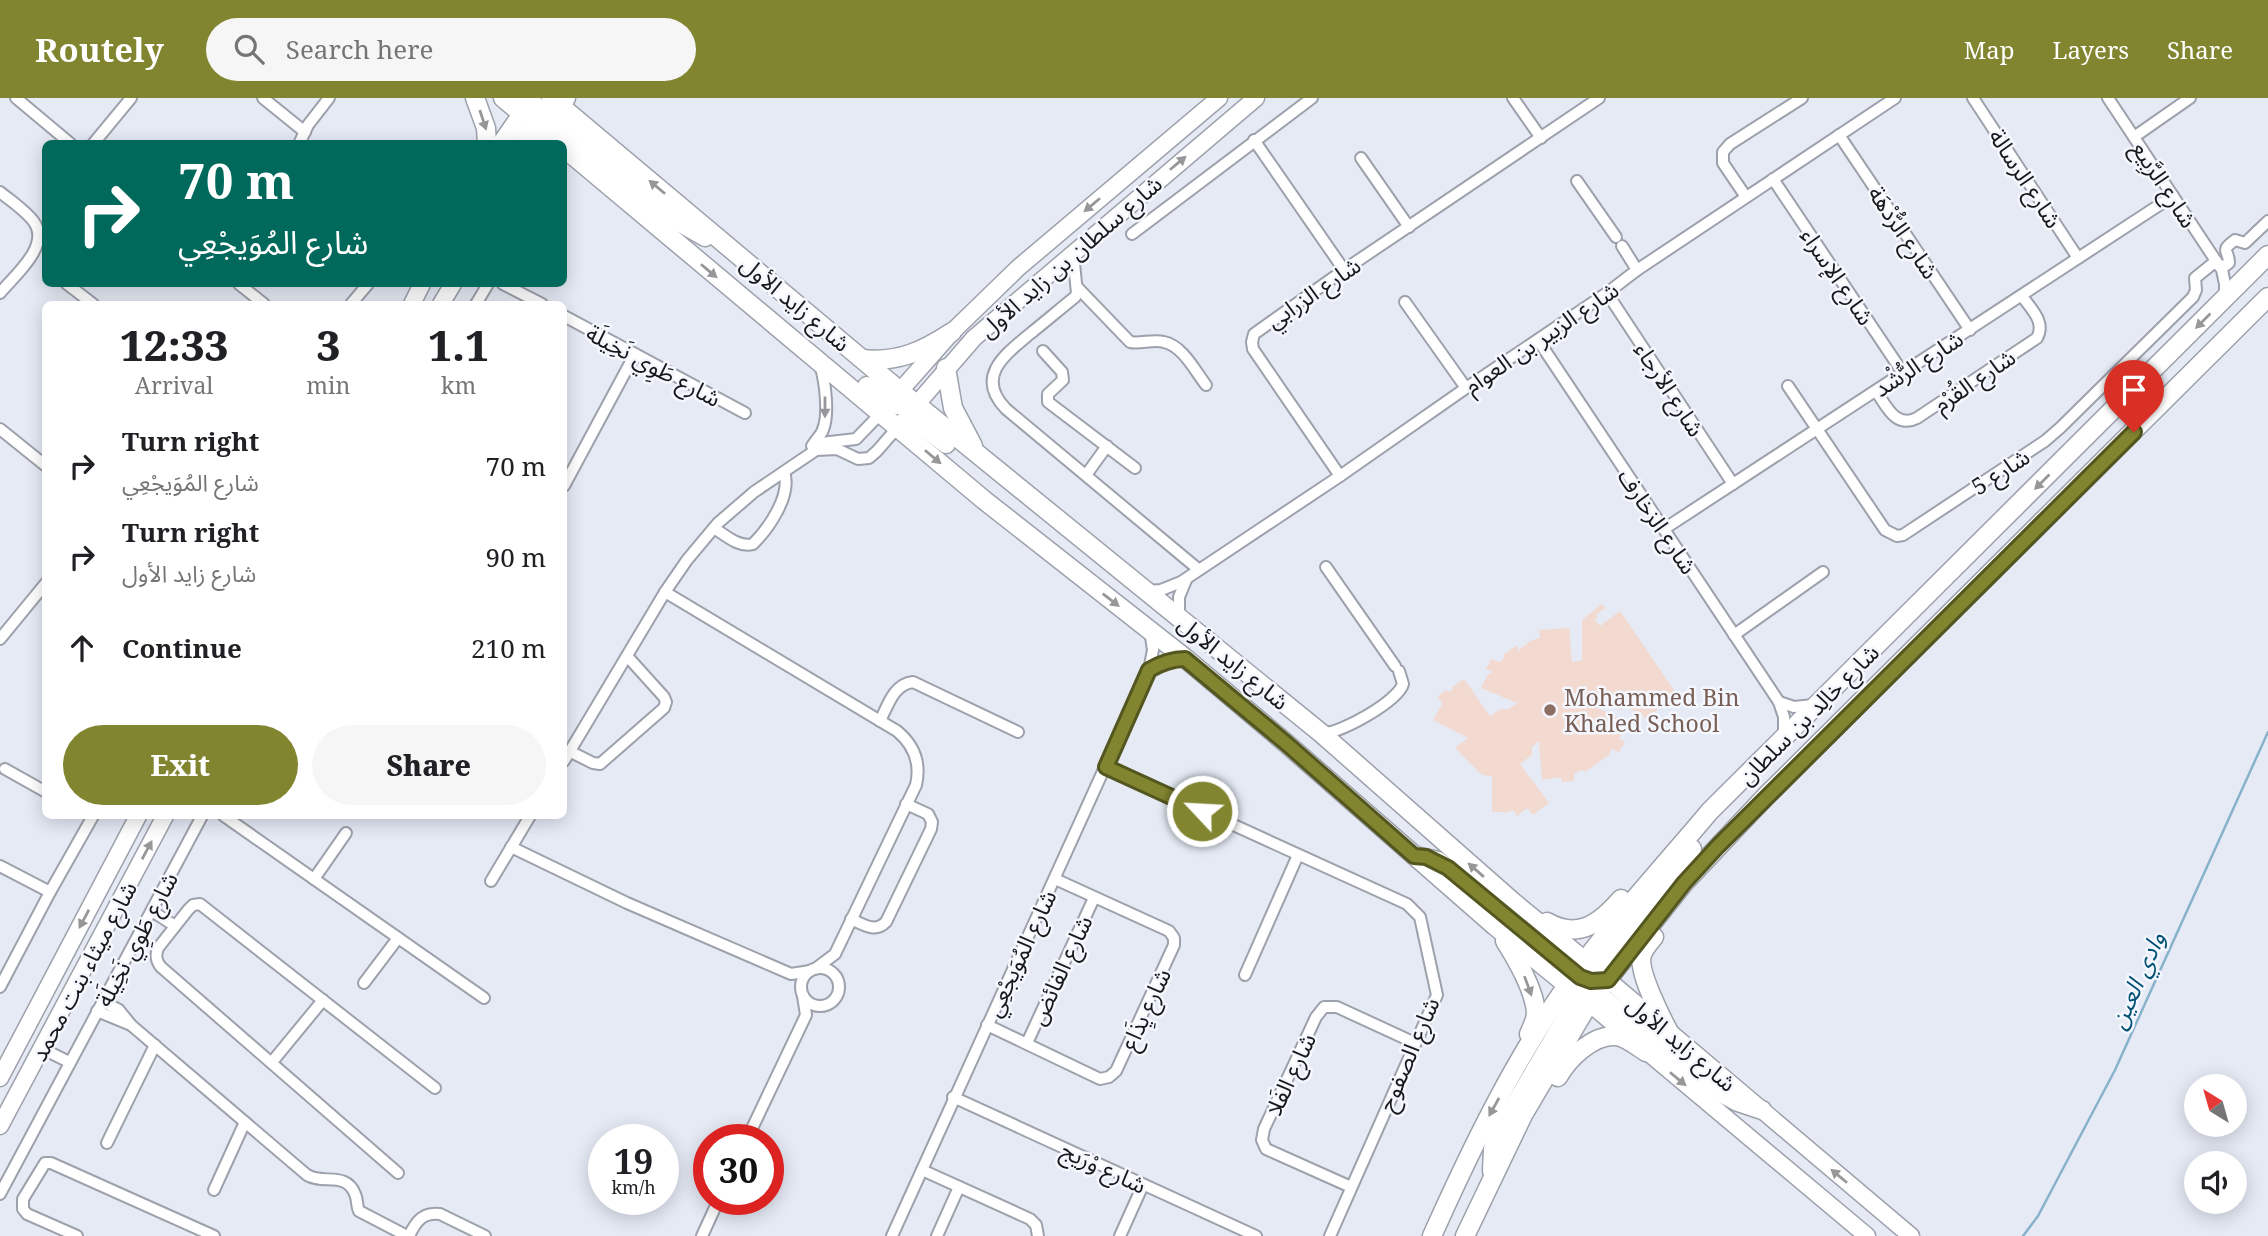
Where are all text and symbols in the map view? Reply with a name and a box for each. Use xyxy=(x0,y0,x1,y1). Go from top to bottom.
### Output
search box xyxy=(206,18,696,81)
text: Routely xyxy=(35,27,164,72)
icon: search xyxy=(230,30,268,68)
text: Search here xyxy=(286,31,433,67)
text: Map xyxy=(1964,33,2015,66)
text: Layers xyxy=(2053,33,2129,66)
text: Share xyxy=(2167,33,2233,66)
one-way arrow xyxy=(478,110,488,131)
street label: شارع الرسالة xyxy=(1980,122,2070,235)
street label: شارع الرَّبِيع xyxy=(2123,134,2205,235)
text: 70 m xyxy=(178,147,294,213)
one-way arrow xyxy=(1169,155,1187,171)
street label: شارع سلطان بن زايد الأول xyxy=(972,167,1170,346)
icon: right xyxy=(63,168,154,259)
one-way arrow xyxy=(648,179,666,195)
street label: شارع الرُّدْهَة xyxy=(1859,179,1947,286)
one-way arrow xyxy=(1083,197,1100,212)
text: شارع المُوَيجْعِي xyxy=(178,220,368,263)
street label: شارع الإسراء xyxy=(1792,221,1882,332)
street label: شارع زايد الأول xyxy=(733,248,858,360)
street label: شارع الزرابي xyxy=(1259,249,1368,337)
one-way arrow xyxy=(701,263,718,278)
street label: شارع الزبير بن العوام xyxy=(1457,273,1626,403)
one-way arrow xyxy=(2194,313,2211,330)
text: 12:33 xyxy=(120,316,228,373)
text: 3 xyxy=(316,316,340,373)
text: 1.1 xyxy=(428,316,489,373)
street label: شارع طَوِي نَخِيلَة xyxy=(580,316,727,416)
street label: شارع الرُّشْد xyxy=(1867,322,1970,406)
street label: شارع الأرجاء xyxy=(1626,335,1713,444)
street label: شارع القُرْم xyxy=(1927,341,2023,422)
pin xyxy=(2104,360,2164,432)
text: Arrival xyxy=(135,369,213,401)
text: min xyxy=(306,369,350,401)
text: km xyxy=(441,369,476,401)
icon: arrive xyxy=(2115,371,2153,409)
one-way arrow xyxy=(819,396,831,418)
text: Turn right xyxy=(122,423,259,459)
street label: شارع 5 xyxy=(1965,440,2037,503)
icon: right xyxy=(63,447,101,485)
text: 70 m xyxy=(486,448,546,484)
one-way arrow xyxy=(925,449,942,464)
street label: شارع الزخارف xyxy=(1609,462,1705,581)
text: شارع المُوَيجْعِي xyxy=(122,466,259,498)
one-way arrow xyxy=(2034,474,2051,490)
text: Turn right xyxy=(122,514,259,550)
icon: right xyxy=(63,538,101,576)
text: 90 m xyxy=(486,539,546,575)
text: شارع زايد الأول xyxy=(122,557,256,589)
one-way arrow xyxy=(1101,592,1119,607)
street label: شارع زايد الأول xyxy=(1170,607,1296,718)
icon: ahead xyxy=(63,629,101,667)
text: Continue xyxy=(122,630,242,666)
text: 210 m xyxy=(471,630,546,666)
street label: شارع خالِد بن سلطان xyxy=(1730,636,1887,793)
place label: Mohammed Bin Khaled School xyxy=(1564,681,1740,739)
marker: Mohammed Bin Khaled School xyxy=(1542,702,1558,718)
button: Exit xyxy=(63,725,298,805)
button: Share xyxy=(312,725,546,805)
position arrow xyxy=(1165,774,1239,848)
one-way arrow xyxy=(141,840,153,860)
one-way arrow xyxy=(1468,863,1485,878)
street label: شارع طَوِي نَخِيلَة xyxy=(87,866,187,1013)
street label: شارع ميثاء بنت محمد xyxy=(22,875,146,1068)
street label: شارع المُوَيجْعِي xyxy=(977,884,1066,1023)
one-way arrow xyxy=(78,909,89,929)
street label: شارع الفائض xyxy=(1021,910,1101,1031)
water label: وادي العين xyxy=(2100,926,2175,1035)
street label: شارع يِذَاع xyxy=(1112,963,1180,1056)
one-way arrow xyxy=(1522,975,1533,996)
street label: شارع زايد الأول xyxy=(1619,988,1744,1100)
street label: شارع الصفوح xyxy=(1370,992,1448,1117)
street label: شارع الفَلا xyxy=(1257,1028,1325,1121)
one-way arrow xyxy=(1669,1071,1687,1087)
north arrow xyxy=(2184,1074,2247,1138)
map controls xyxy=(2184,1074,2247,1214)
one-way arrow xyxy=(1488,1097,1500,1117)
speed limit sign: 30 xyxy=(693,1124,784,1215)
street label: شارع وْرَيج xyxy=(1055,1133,1152,1202)
text: 19 xyxy=(614,1137,653,1184)
button: sound xyxy=(2184,1151,2247,1214)
one-way arrow xyxy=(1830,1169,1847,1184)
text: km/h xyxy=(611,1175,656,1199)

